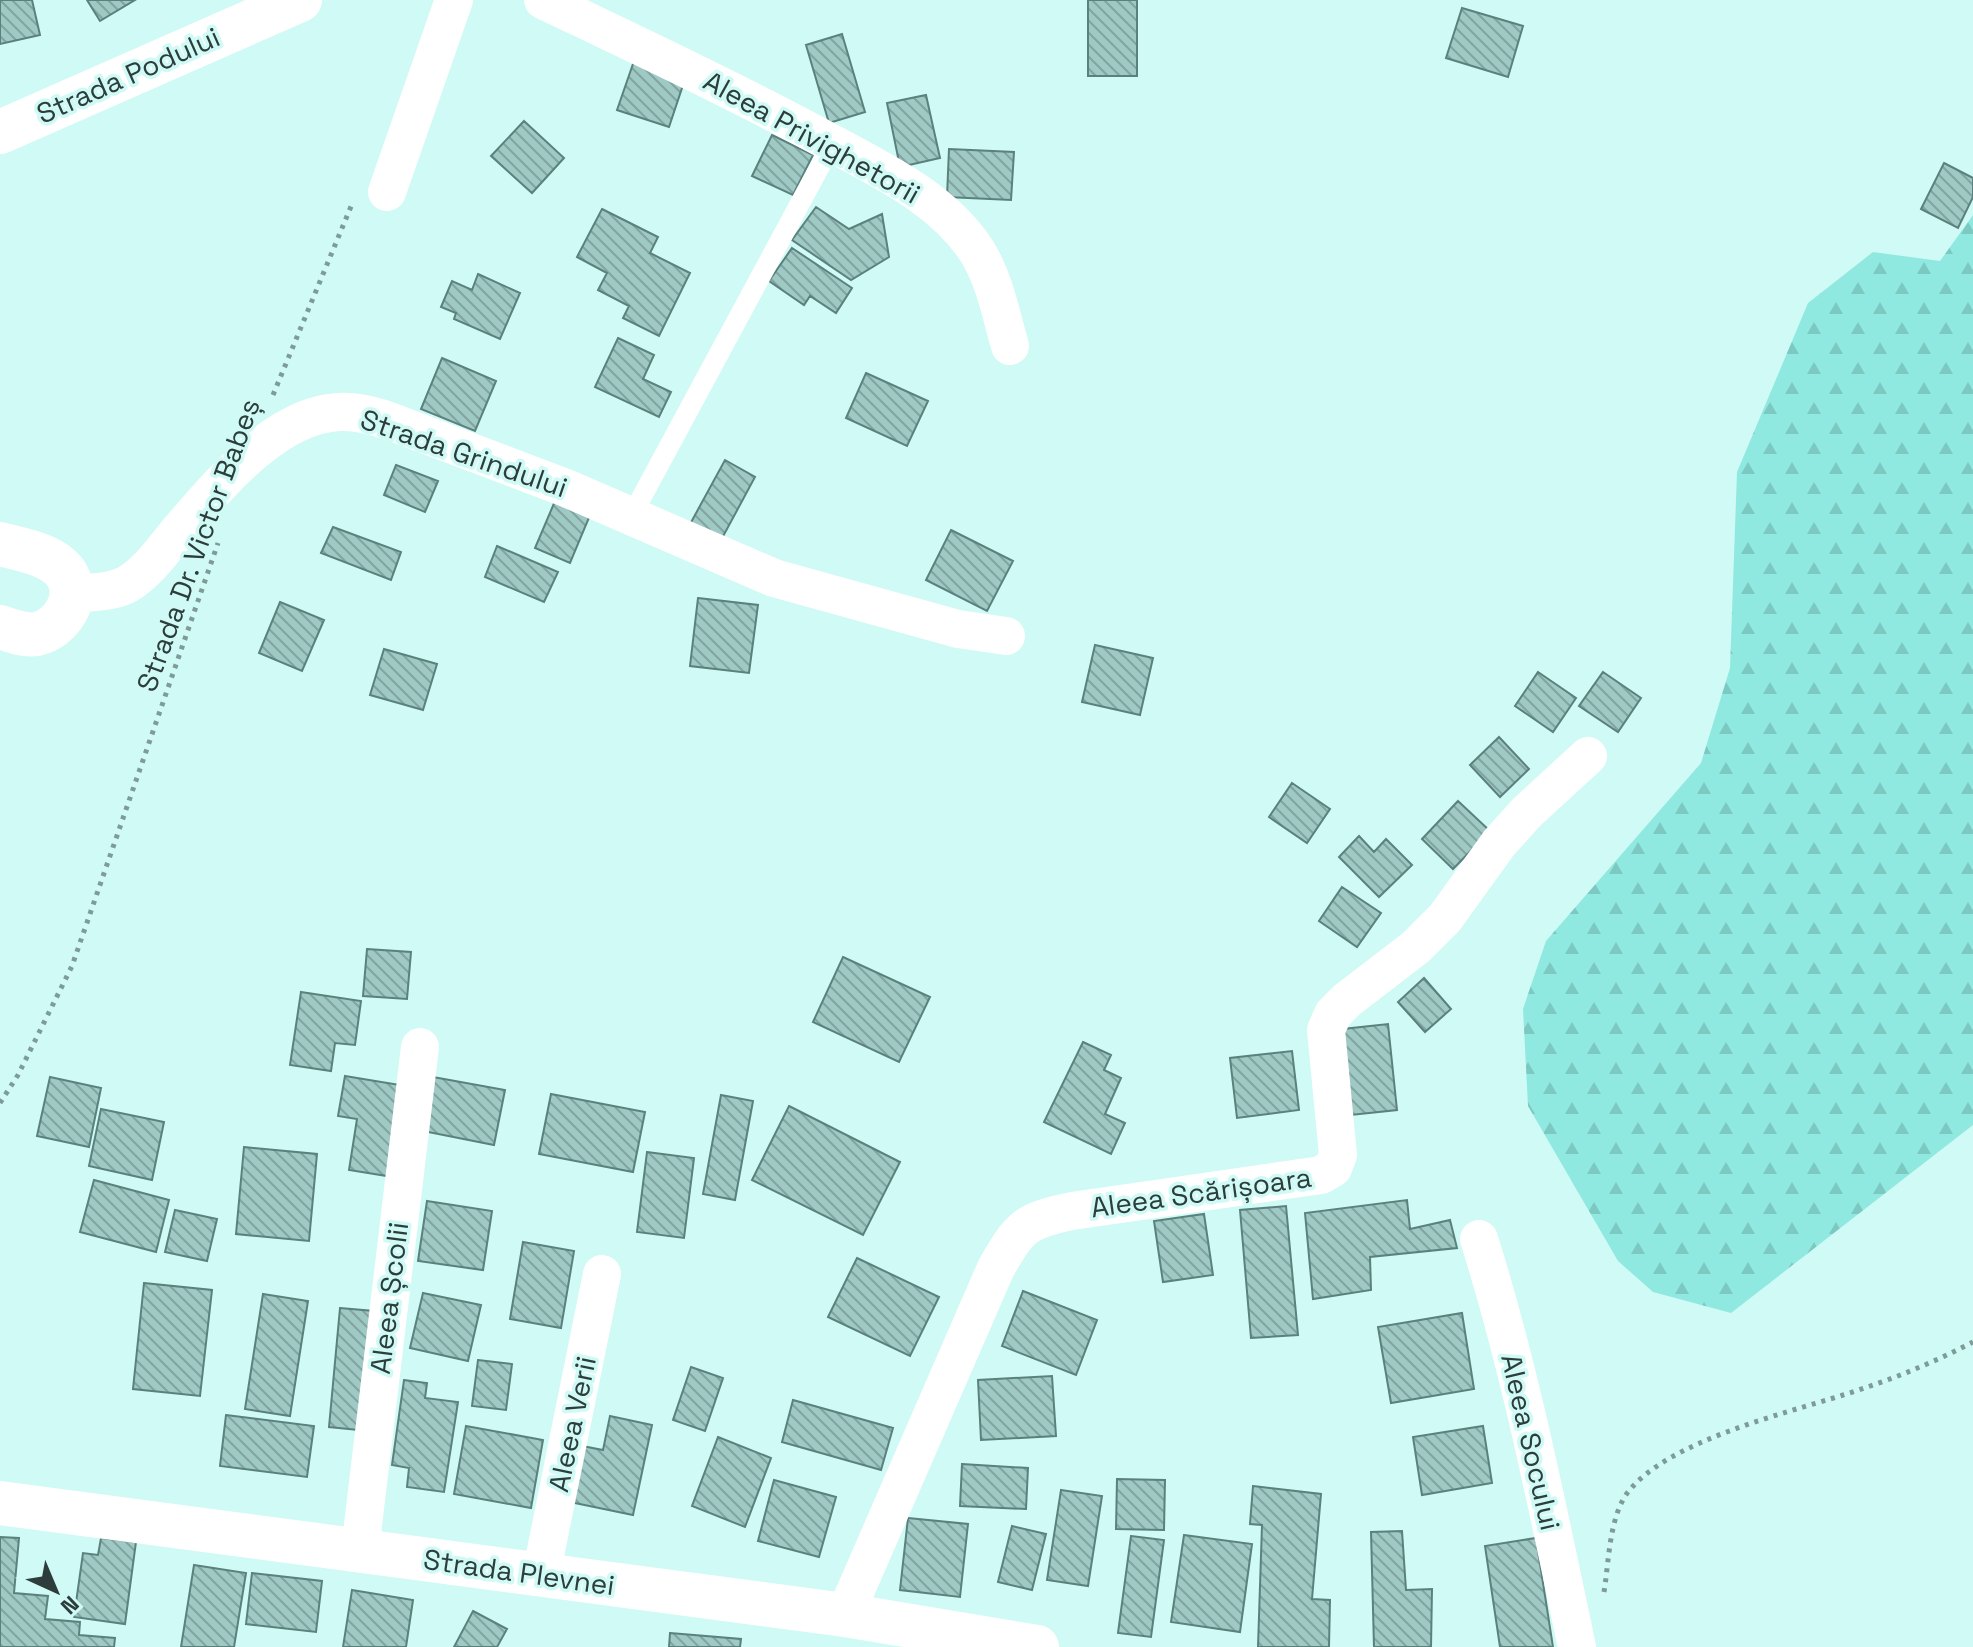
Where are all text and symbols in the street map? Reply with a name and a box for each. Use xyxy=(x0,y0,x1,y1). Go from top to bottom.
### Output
street label: Strada Podului xyxy=(31,19,225,131)
street label: Aleea Privighetorii xyxy=(697,63,927,211)
street label: Strada Dr. Victor Babeș xyxy=(128,394,268,696)
street label: Strada Grindului xyxy=(356,401,572,505)
street label: Aleea Scărișoara xyxy=(1088,1159,1314,1225)
street label: Aleea Școlii xyxy=(362,1220,416,1376)
street label: Aleea Socului xyxy=(1493,1350,1569,1534)
street label: Aleea Verii xyxy=(540,1353,604,1495)
street label: Strada Plevnei xyxy=(421,1541,617,1603)
north arrow xyxy=(16,1551,96,1631)
text: N xyxy=(55,1590,85,1621)

